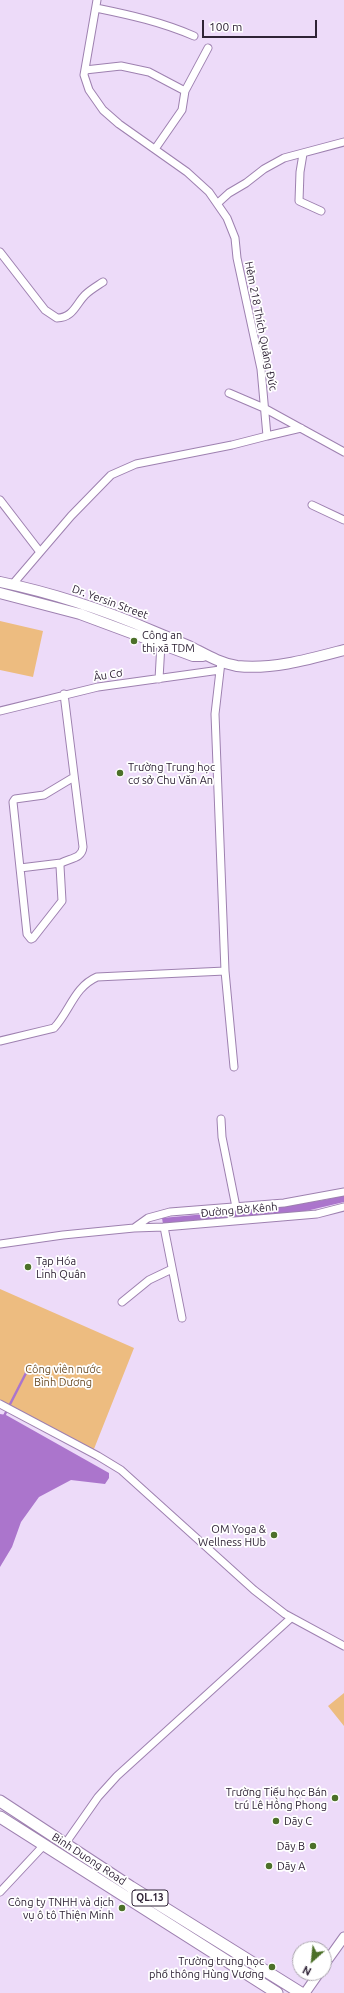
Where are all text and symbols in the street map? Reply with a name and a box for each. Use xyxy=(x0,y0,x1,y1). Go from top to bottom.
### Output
scale bar xyxy=(204,12,319,38)
text: 100 m xyxy=(209,20,242,33)
street label: Hẻm 218 Thích Quảng Đức xyxy=(242,260,280,392)
street label: Dr. Yersin Street xyxy=(70,582,150,622)
place label: Công an thị xã TDM xyxy=(142,628,195,654)
marker: Công an thị xã TDM xyxy=(129,636,139,646)
street label: Âu Cơ xyxy=(93,666,123,684)
place label: Trường Trung học cơ sở Chu Văn An xyxy=(128,760,215,786)
marker: Trường Trung học cơ sở Chu Văn An xyxy=(115,768,125,778)
street label: Đường Bờ Kênh xyxy=(200,1200,278,1220)
place label: Tạp Hóa Linh Quân xyxy=(36,1254,86,1280)
marker: Tạp Hóa Linh Quân xyxy=(23,1262,33,1272)
park label: Công viên nước Bình Dương xyxy=(25,1362,101,1388)
place label: OM Yoga & Wellness HUb xyxy=(198,1522,266,1548)
marker: OM Yoga & Wellness HUb xyxy=(269,1530,279,1540)
place label: Trường Tiểu học Bán trú Lê Hồng Phong xyxy=(226,1785,327,1811)
marker: Trường Tiểu học Bán trú Lê Hồng Phong xyxy=(330,1793,340,1803)
place label: Dãy C xyxy=(284,1814,312,1828)
marker: Dãy C xyxy=(271,1816,281,1826)
street label: Binh Duong Road xyxy=(49,1830,129,1888)
place label: Dãy B xyxy=(277,1839,305,1853)
marker: Dãy B xyxy=(308,1841,318,1851)
place label: Dãy A xyxy=(277,1859,305,1873)
marker: Dãy A xyxy=(264,1861,274,1871)
road number: QL.13 xyxy=(132,1890,168,1906)
place label: Công ty TNHH và dịch vụ ô tô Thiện Minh xyxy=(8,1895,114,1921)
marker: Công ty TNHH và dịch vụ ô tô Thiện Minh xyxy=(117,1903,127,1913)
north arrow xyxy=(292,1941,332,1981)
place label: Trường trung học phổ thông Hùng Vương xyxy=(149,1954,264,1980)
marker: Trường trung học phổ thông Hùng Vương xyxy=(267,1962,277,1972)
text: N xyxy=(301,1964,313,1978)

